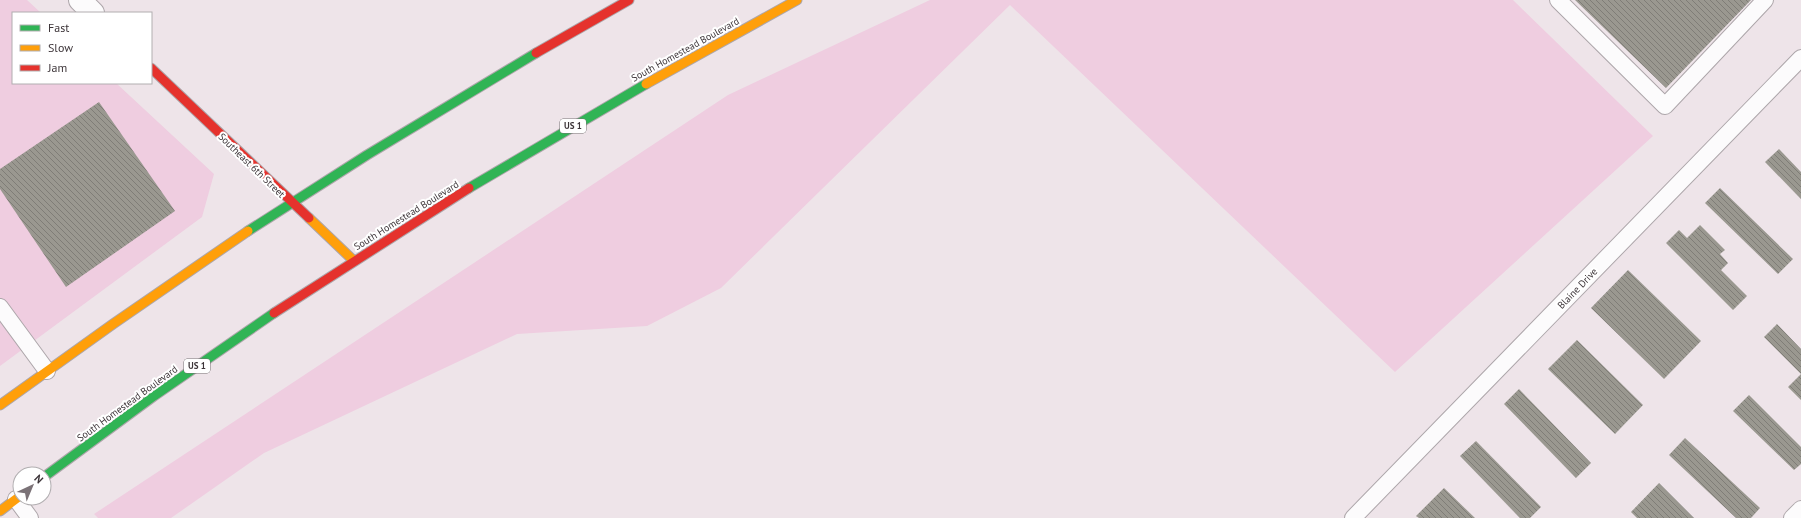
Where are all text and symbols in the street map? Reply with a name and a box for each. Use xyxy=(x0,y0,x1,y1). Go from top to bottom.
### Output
legend xyxy=(12,12,152,84)
street label: South Homestead Boulevard xyxy=(629,14,741,85)
text: Fast xyxy=(48,20,69,35)
text: Slow xyxy=(48,40,73,55)
text: Jam xyxy=(47,60,67,75)
road number: US 1 xyxy=(560,119,586,133)
street label: Southeast 6th Street xyxy=(216,130,288,201)
street label: South Homestead Boulevard xyxy=(351,178,461,253)
street label: Blaine Drive xyxy=(1555,265,1600,312)
road number: US 1 xyxy=(184,359,210,373)
street label: South Homestead Boulevard xyxy=(74,362,180,444)
north arrow xyxy=(12,466,52,506)
text: N xyxy=(31,471,46,486)

